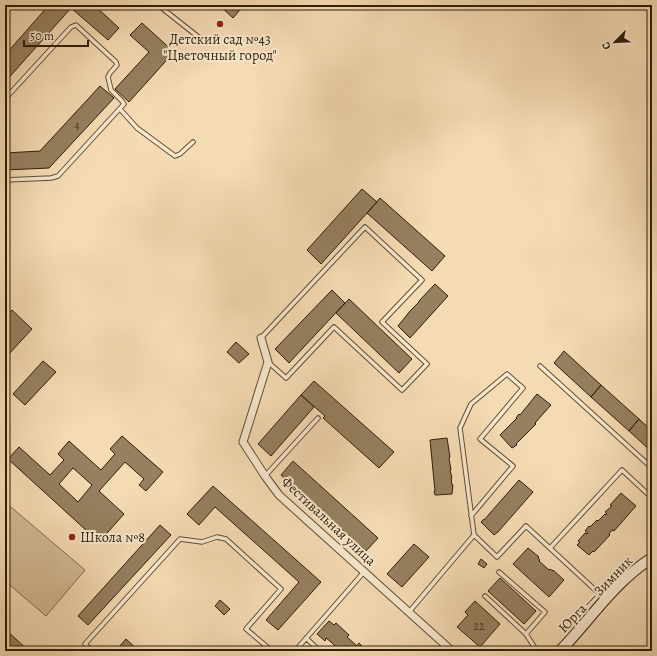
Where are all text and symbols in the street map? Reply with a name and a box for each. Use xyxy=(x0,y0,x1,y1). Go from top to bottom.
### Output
marker: Детский сад №43 "Цветочный город" xyxy=(215,19,225,29)
scale bar xyxy=(24,22,88,48)
north arrow xyxy=(595,22,635,62)
text: 50 m xyxy=(30,28,54,44)
place label: Детский сад №43 "Цветочный город" xyxy=(163,30,277,65)
text: С xyxy=(598,40,615,52)
house number: 4 xyxy=(74,117,80,133)
street label: Фестивальная улица xyxy=(277,473,380,571)
place label: Школа №8 xyxy=(80,528,145,547)
marker: Школа №8 xyxy=(67,532,77,542)
street label: Юрга — Зимник xyxy=(554,552,637,637)
house number: 22 xyxy=(473,618,485,634)

